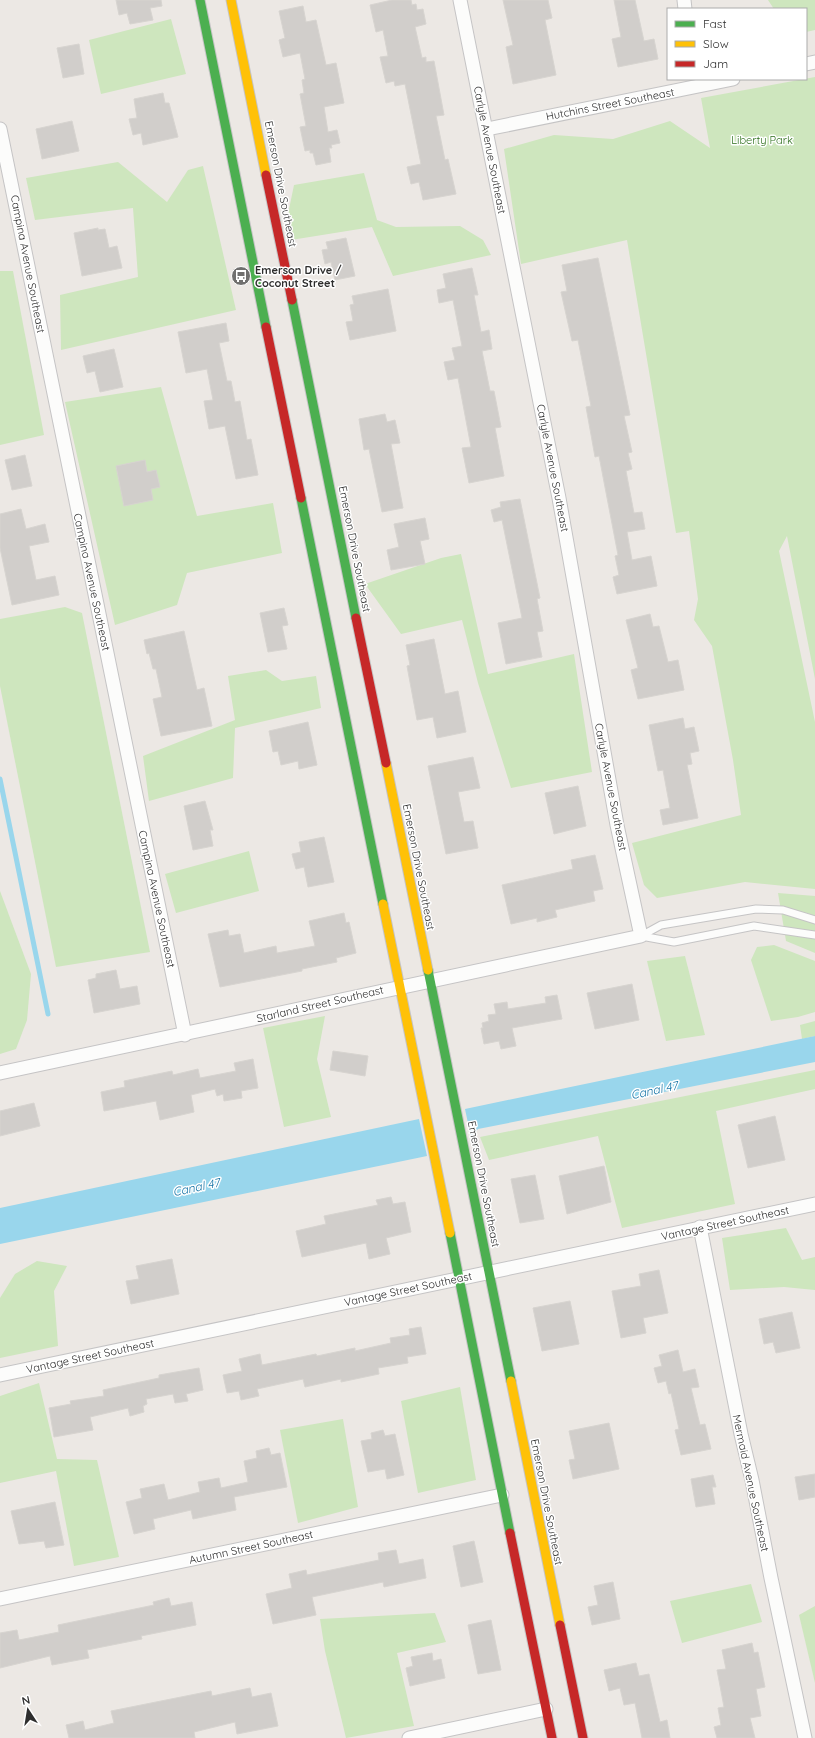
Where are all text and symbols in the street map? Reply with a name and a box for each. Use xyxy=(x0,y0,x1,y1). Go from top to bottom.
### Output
legend xyxy=(667,8,807,80)
text: Fast xyxy=(703,16,727,31)
text: Slow xyxy=(703,36,729,51)
text: Jam xyxy=(703,56,728,71)
street label: Carlyle Avenue Southeast xyxy=(471,85,509,215)
street label: Hutchins Street Southeast xyxy=(545,85,676,123)
street label: Emerson Drive Southeast xyxy=(262,120,300,249)
park label: Liberty Park xyxy=(731,133,793,147)
street label: Campina Avenue Southeast xyxy=(8,194,48,335)
place label: Emerson Drive / Coconut Street xyxy=(255,263,342,290)
bus stop icon: Emerson Drive / Coconut Street xyxy=(230,265,252,287)
street label: Carlyle Avenue Southeast xyxy=(534,403,572,533)
street label: Emerson Drive Southeast xyxy=(336,485,374,614)
street label: Campina Avenue Southeast xyxy=(71,512,114,652)
street label: Carlyle Avenue Southeast xyxy=(592,722,630,852)
street label: Emerson Drive Southeast xyxy=(400,803,438,932)
street label: Campina Avenue Southeast xyxy=(136,829,179,969)
street label: Starland Street Southeast xyxy=(255,983,385,1025)
water label: Canal 47 xyxy=(629,1077,681,1102)
street label: Emerson Drive Southeast xyxy=(465,1120,503,1249)
water label: Canal 47 xyxy=(171,1174,223,1199)
street label: Vantage Street Southeast xyxy=(660,1203,790,1243)
street label: Vantage Street Southeast xyxy=(343,1269,473,1309)
street label: Vantage Street Southeast xyxy=(25,1336,155,1376)
street label: Mermaid Avenue Southeast xyxy=(730,1413,772,1553)
street label: Emerson Drive Southeast xyxy=(528,1438,566,1567)
street label: Autumn Street Southeast xyxy=(188,1527,315,1567)
north arrow xyxy=(8,1690,48,1730)
text: N xyxy=(21,1693,31,1708)

